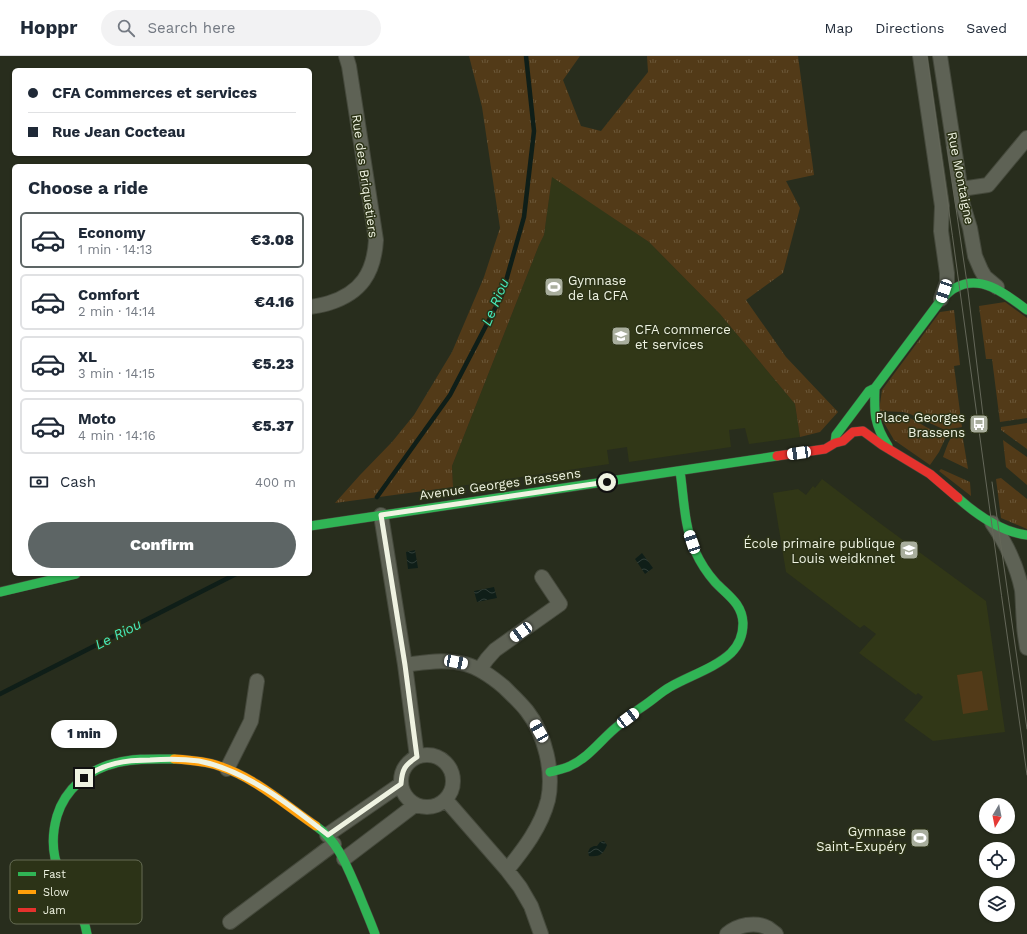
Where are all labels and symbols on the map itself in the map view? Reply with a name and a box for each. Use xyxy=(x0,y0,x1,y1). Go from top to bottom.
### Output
street label: Rue des Briquetiers xyxy=(349,113,381,239)
street label: Rue Montaigne xyxy=(945,130,977,226)
place label: Gymnase de la CFA xyxy=(568,273,628,303)
water label: Le Riou xyxy=(478,276,512,328)
sports icon: Gymnase de la CFA xyxy=(543,276,565,298)
car xyxy=(935,278,953,304)
place label: CFA commerce et services xyxy=(635,322,731,352)
school or university icon: CFA commerce et services xyxy=(610,325,632,347)
place label: Place Georges Brassens xyxy=(876,410,965,440)
bus stop icon: Place Georges Brassens xyxy=(968,413,990,435)
car xyxy=(786,445,812,461)
street label: Avenue Georges Brassens xyxy=(418,465,582,503)
route start xyxy=(598,473,616,491)
car xyxy=(682,529,702,555)
place label: École primaire publique Louis weidknnet xyxy=(743,535,896,566)
school or university icon: École primaire publique Louis weidknnet xyxy=(898,539,920,561)
water label: Le Riou xyxy=(92,616,144,652)
car xyxy=(508,620,534,644)
car xyxy=(443,654,469,670)
car xyxy=(615,706,641,730)
car xyxy=(528,718,550,744)
callout: 1 min xyxy=(51,720,117,748)
route end xyxy=(75,769,93,787)
north arrow xyxy=(979,798,1015,834)
place label: Gymnase Saint-Exupéry xyxy=(816,824,906,854)
sports icon: Gymnase Saint-Exupéry xyxy=(909,827,931,849)
legend xyxy=(10,860,142,924)
text: Fast xyxy=(43,868,66,881)
text: Slow xyxy=(43,886,69,899)
text: Jam xyxy=(43,904,66,917)

